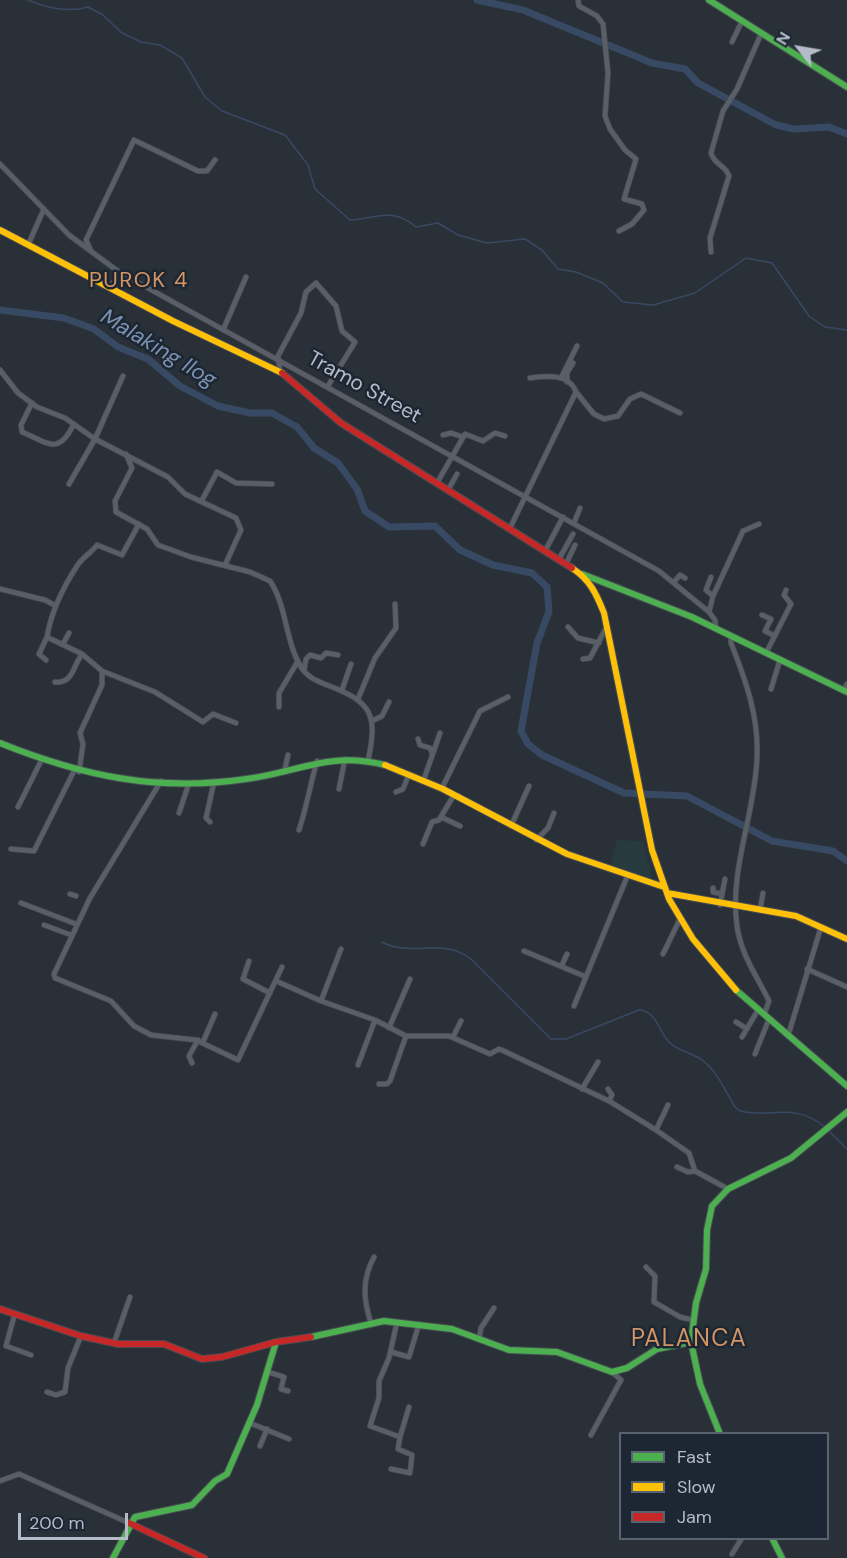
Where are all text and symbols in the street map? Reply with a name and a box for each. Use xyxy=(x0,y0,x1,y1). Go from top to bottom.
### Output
north arrow xyxy=(769,18,829,78)
text: N xyxy=(771,28,795,49)
district label: PUROK 4 xyxy=(89,268,189,294)
water label: Malaking Ilog xyxy=(95,304,221,394)
street label: Tramo Street xyxy=(303,346,425,430)
district label: PALANCA xyxy=(631,1326,747,1354)
legend xyxy=(619,1432,829,1540)
text: Fast xyxy=(677,1445,712,1469)
text: Slow xyxy=(677,1475,716,1499)
scale bar xyxy=(21,1501,130,1539)
text: Jam xyxy=(677,1505,712,1529)
text: 200 m xyxy=(29,1511,85,1535)

